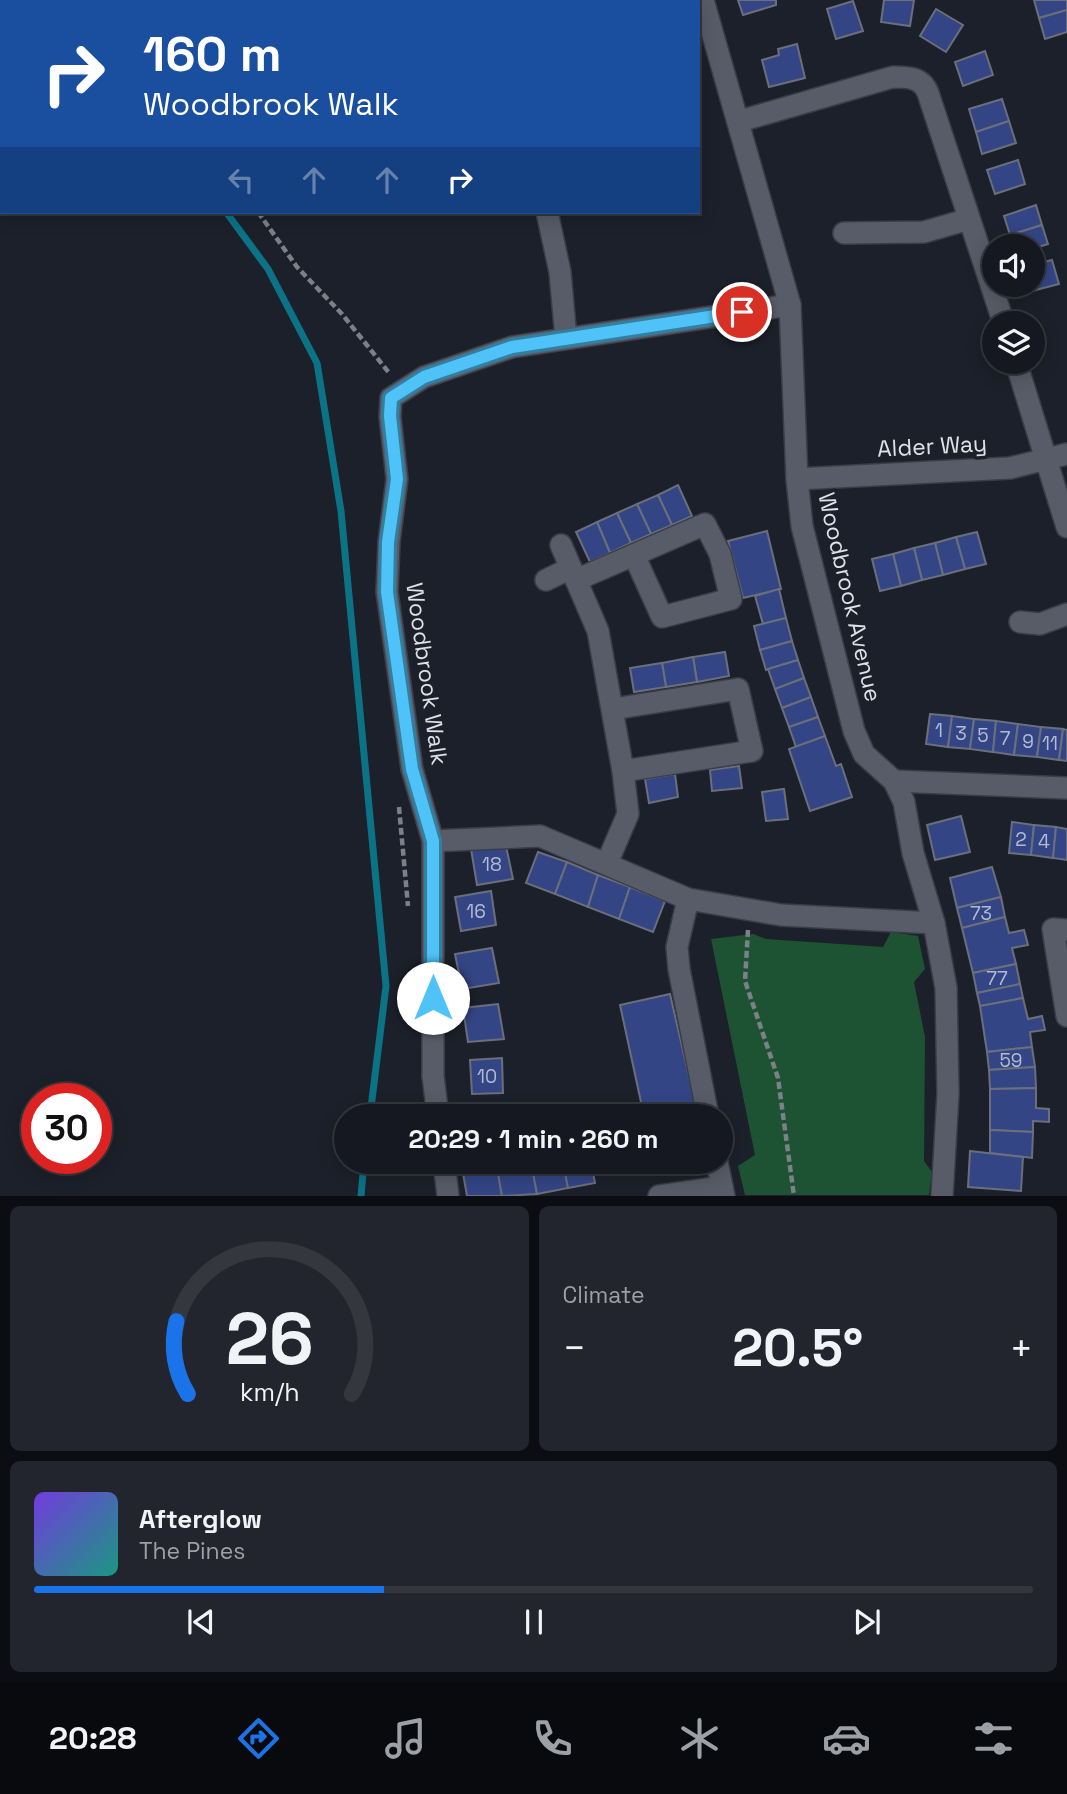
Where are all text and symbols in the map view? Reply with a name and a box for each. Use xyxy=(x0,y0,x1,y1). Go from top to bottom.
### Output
text: 160 m xyxy=(143,23,281,85)
icon: right xyxy=(28,28,119,119)
text: Woodbrook Walk xyxy=(143,84,399,124)
icon: left xyxy=(222,161,260,199)
icon: ahead xyxy=(295,161,333,199)
icon: ahead xyxy=(368,161,406,199)
icon: right xyxy=(441,161,479,199)
map controls xyxy=(982,234,1045,374)
button: sound xyxy=(982,234,1045,297)
pin xyxy=(712,282,772,342)
icon: arrive xyxy=(723,293,761,331)
button: layers xyxy=(982,311,1045,374)
street label: Alder Way xyxy=(876,428,988,464)
street label: Woodbrook Avenue xyxy=(811,489,889,705)
street label: Woodbrook Walk xyxy=(399,581,455,767)
house number: 1 xyxy=(935,718,943,743)
house number: 3 xyxy=(955,721,967,746)
house number: 5 xyxy=(977,723,989,748)
house number: 7 xyxy=(1000,726,1011,751)
house number: 9 xyxy=(1022,729,1034,754)
house number: 11 xyxy=(1042,731,1058,756)
house number: 2 xyxy=(1015,827,1027,852)
house number: 4 xyxy=(1038,829,1050,854)
house number: 18 xyxy=(482,852,502,877)
house number: 16 xyxy=(466,899,486,924)
house number: 73 xyxy=(970,901,992,926)
position arrow xyxy=(396,961,470,1035)
house number: 77 xyxy=(986,966,1008,991)
house number: 59 xyxy=(999,1048,1023,1073)
house number: 10 xyxy=(477,1064,497,1089)
speed limit sign: 30 xyxy=(21,1083,112,1174)
text: 20:29 · 1 min · 260 m xyxy=(409,1122,658,1156)
text: Climate xyxy=(563,1280,645,1310)
text: 26 xyxy=(225,1293,313,1386)
text: 20.5° xyxy=(732,1315,863,1381)
text: − xyxy=(563,1324,586,1372)
text: + xyxy=(1009,1324,1033,1372)
text: km/h xyxy=(239,1376,299,1408)
text: Afterglow xyxy=(139,1502,262,1536)
text: The Pines xyxy=(139,1536,245,1566)
icon: previous xyxy=(182,1603,220,1641)
icon: pause xyxy=(515,1603,553,1641)
icon: next xyxy=(848,1603,886,1641)
icon: directions xyxy=(234,1714,283,1763)
icon: music xyxy=(381,1714,430,1763)
icon: phone xyxy=(528,1714,577,1763)
icon: climate xyxy=(675,1714,724,1763)
icon: car xyxy=(822,1714,871,1763)
icon: filters xyxy=(969,1714,1018,1763)
text: 20:28 xyxy=(49,1718,136,1758)

